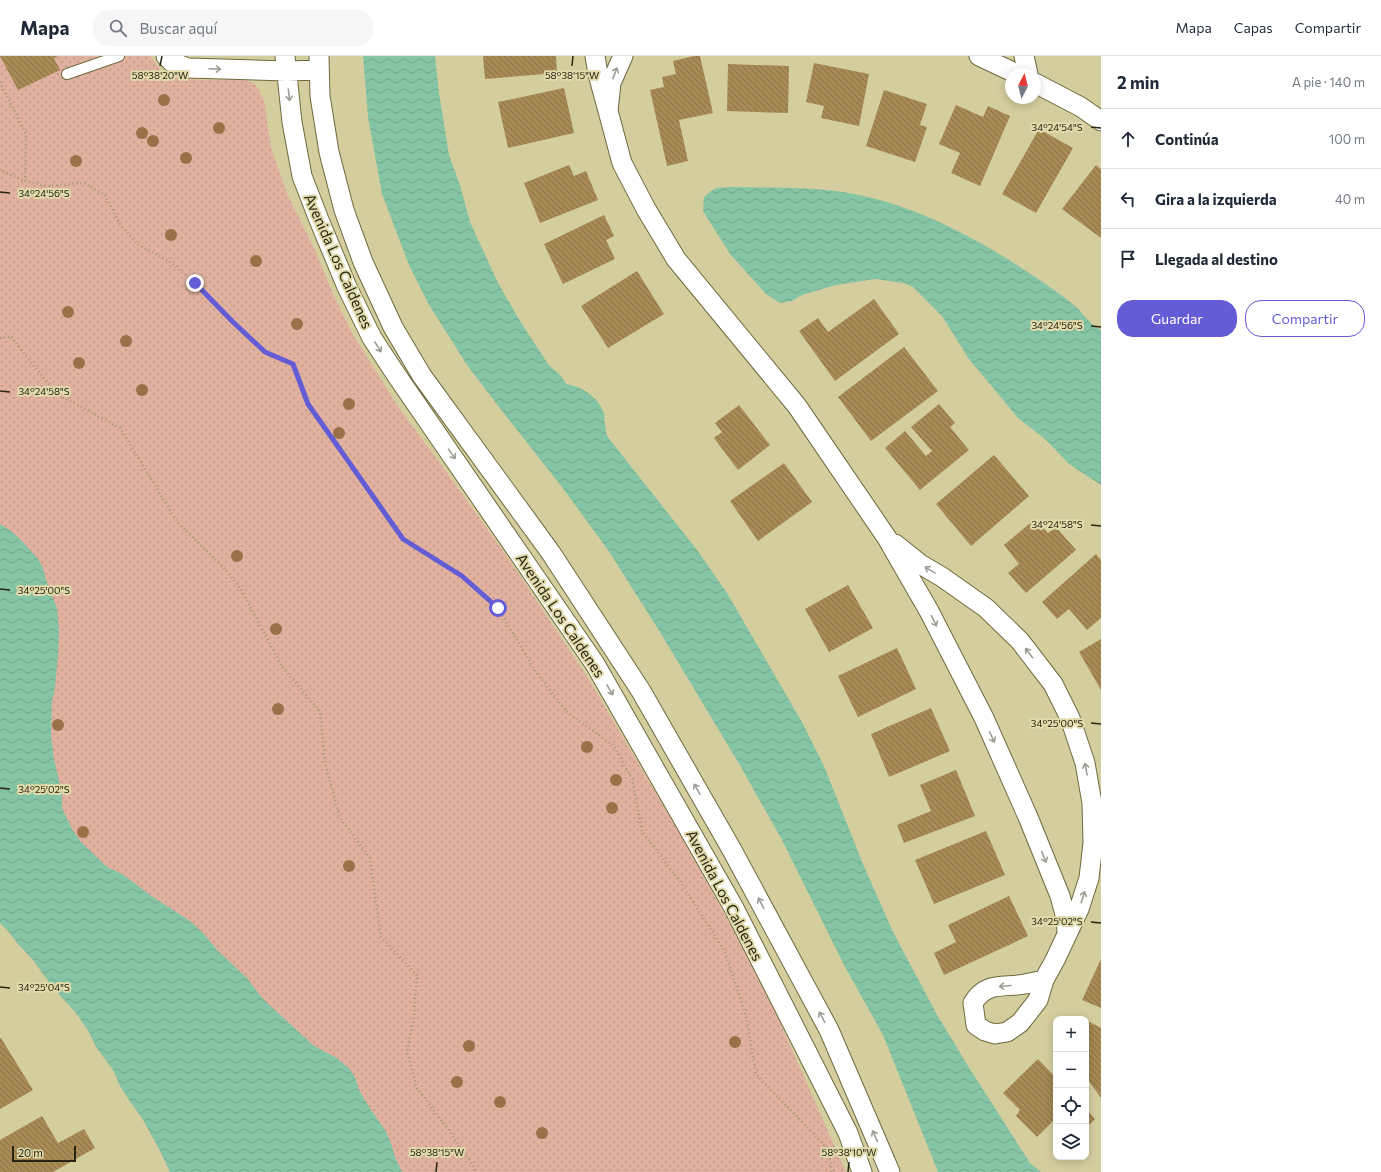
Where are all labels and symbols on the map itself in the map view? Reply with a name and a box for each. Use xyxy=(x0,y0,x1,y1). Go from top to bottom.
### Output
one-way arrow xyxy=(208,65,221,72)
one-way arrow xyxy=(612,68,620,80)
north arrow xyxy=(1005,68,1041,104)
text: 58°38'20"W xyxy=(132,69,188,81)
text: 58°38'15"W xyxy=(545,69,599,81)
one-way arrow xyxy=(285,88,293,101)
text: 34°24'54"S xyxy=(1031,121,1083,133)
text: 34°24'56"S xyxy=(18,187,70,199)
street label: Avenida Los Caldenes xyxy=(301,191,377,331)
route end xyxy=(186,274,204,292)
text: 34°24'56"S xyxy=(1031,319,1083,331)
one-way arrow xyxy=(375,341,383,353)
text: 34°24'58"S xyxy=(18,385,70,397)
one-way arrow xyxy=(448,449,456,460)
text: 34°24'58"S xyxy=(1031,518,1083,530)
street label: Avenida Los Caldenes xyxy=(513,549,609,681)
one-way arrow xyxy=(924,566,936,574)
text: 34°25'00"S xyxy=(18,584,70,596)
route start xyxy=(489,599,507,617)
one-way arrow xyxy=(931,615,938,627)
one-way arrow xyxy=(1025,647,1034,658)
one-way arrow xyxy=(607,684,615,696)
text: 34°25'00"S xyxy=(1031,717,1083,729)
one-way arrow xyxy=(989,731,996,743)
one-way arrow xyxy=(1082,762,1090,775)
text: 34°25'02"S xyxy=(18,783,70,795)
one-way arrow xyxy=(693,783,701,795)
street label: Avenida Los Caldenes xyxy=(683,826,767,964)
one-way arrow xyxy=(1041,850,1048,862)
one-way arrow xyxy=(1080,890,1087,903)
one-way arrow xyxy=(756,897,764,909)
text: 34°25'02"S xyxy=(1031,915,1083,927)
text: 34°25'04"S xyxy=(18,981,70,993)
one-way arrow xyxy=(999,983,1012,990)
one-way arrow xyxy=(818,1011,826,1023)
one-way arrow xyxy=(870,1131,878,1143)
scale bar xyxy=(12,1144,76,1163)
text: 58°38'15"W xyxy=(410,1146,464,1158)
text: 58°38'10"W xyxy=(821,1146,877,1158)

